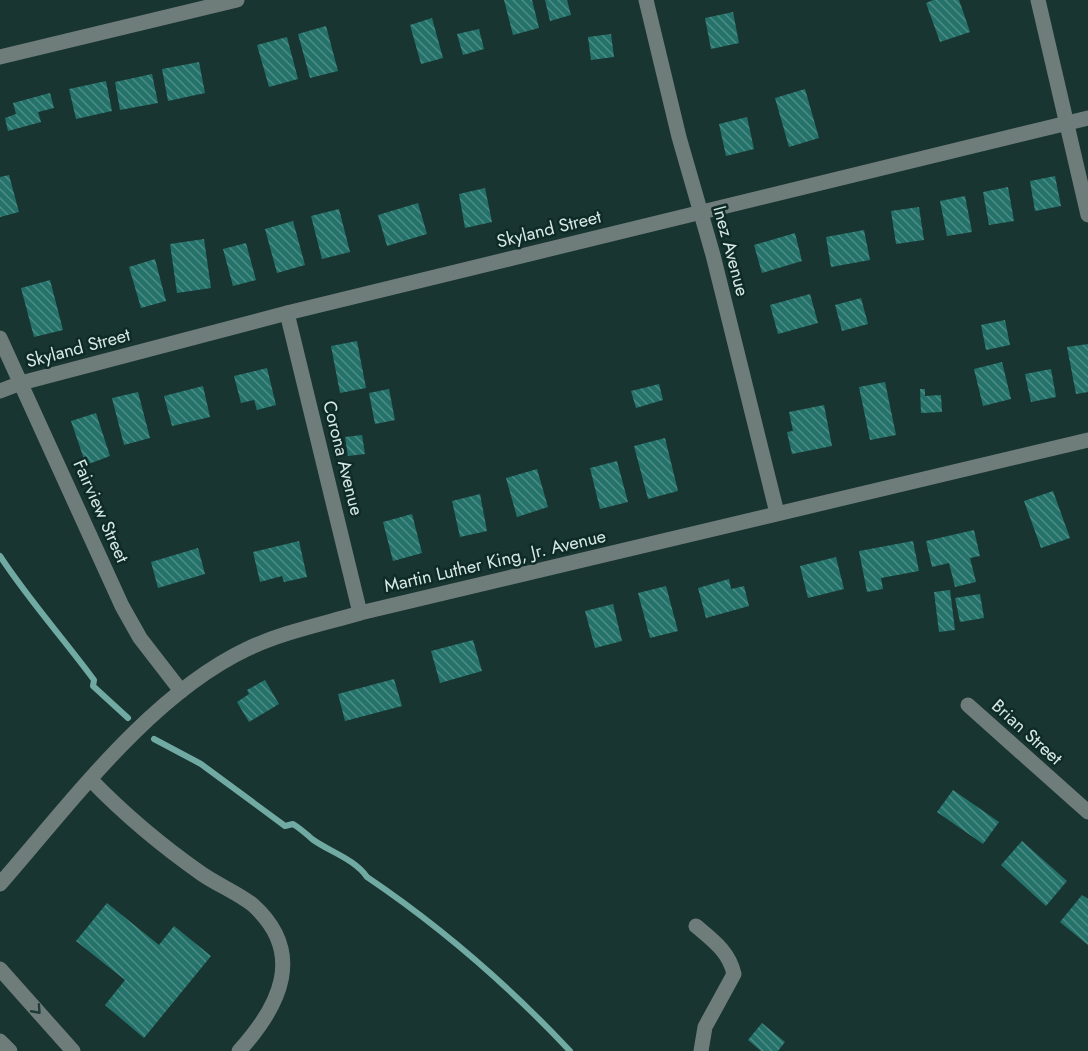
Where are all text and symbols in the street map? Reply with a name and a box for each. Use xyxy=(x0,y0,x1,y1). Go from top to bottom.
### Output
street label: Skyland Street xyxy=(494,203,605,255)
street label: Inez Avenue xyxy=(706,203,756,299)
street label: Skyland Street xyxy=(23,321,134,374)
street label: Corona Avenue xyxy=(316,398,370,518)
street label: Fairview Street xyxy=(67,455,136,567)
street label: Martin Luther King, Jr. Avenue xyxy=(382,523,608,599)
street label: Brian Street xyxy=(986,693,1069,771)
one-way arrow xyxy=(30,1003,41,1014)

